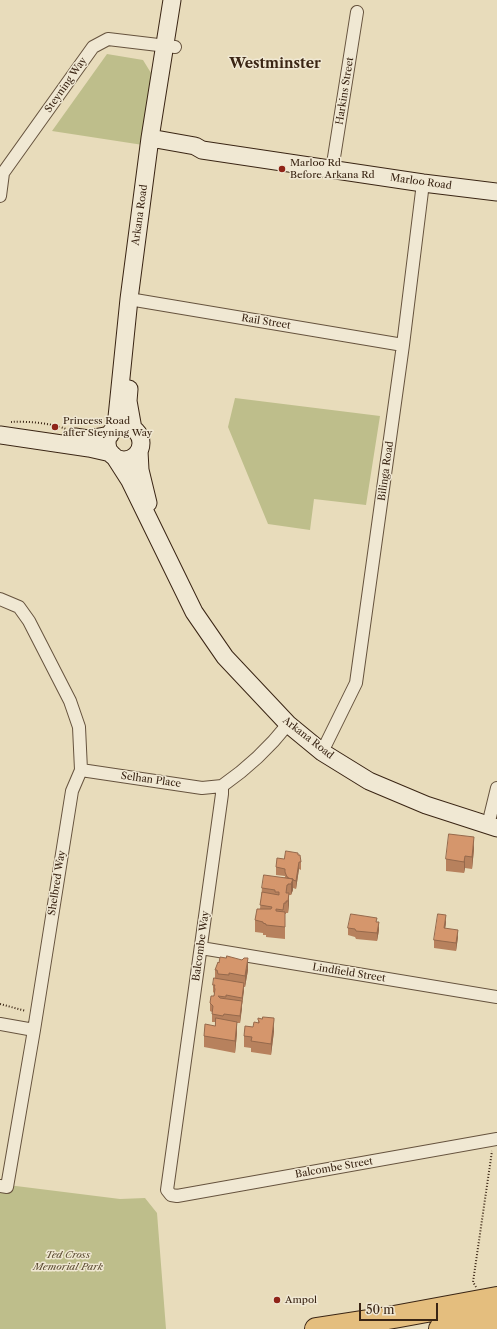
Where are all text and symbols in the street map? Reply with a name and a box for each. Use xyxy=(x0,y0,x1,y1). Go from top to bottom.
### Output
street label: Steyning Way xyxy=(43,55,89,115)
district label: Westminster xyxy=(229,56,321,72)
street label: Harkins Street xyxy=(334,56,356,126)
place label: Marloo Rd Before Arkana Rd xyxy=(290,157,375,180)
marker: Marloo Rd Before Arkana Rd xyxy=(277,164,287,174)
street label: Marloo Road xyxy=(389,172,453,192)
street label: Arkana Road xyxy=(130,184,150,246)
street label: Rail Street xyxy=(241,312,291,332)
place label: Princess Road after Steyning Way xyxy=(63,415,152,438)
marker: Princess Road after Steyning Way xyxy=(50,422,60,432)
street label: Bilinga Road xyxy=(376,440,396,502)
street label: Arkana Road xyxy=(280,714,336,762)
street label: Selhan Place xyxy=(120,770,182,790)
street label: Shelbred Way xyxy=(46,849,68,917)
street label: Balcombe Way xyxy=(190,910,212,982)
street label: Lindfield Street xyxy=(312,961,386,985)
street label: Balcombe Street xyxy=(294,1155,374,1181)
park label: Ted Cross Memorial Park xyxy=(33,1249,103,1272)
place label: Ampol xyxy=(285,1294,317,1306)
marker: Ampol xyxy=(272,1295,282,1305)
scale bar xyxy=(361,1295,440,1321)
text: 50 m xyxy=(366,1302,395,1317)

